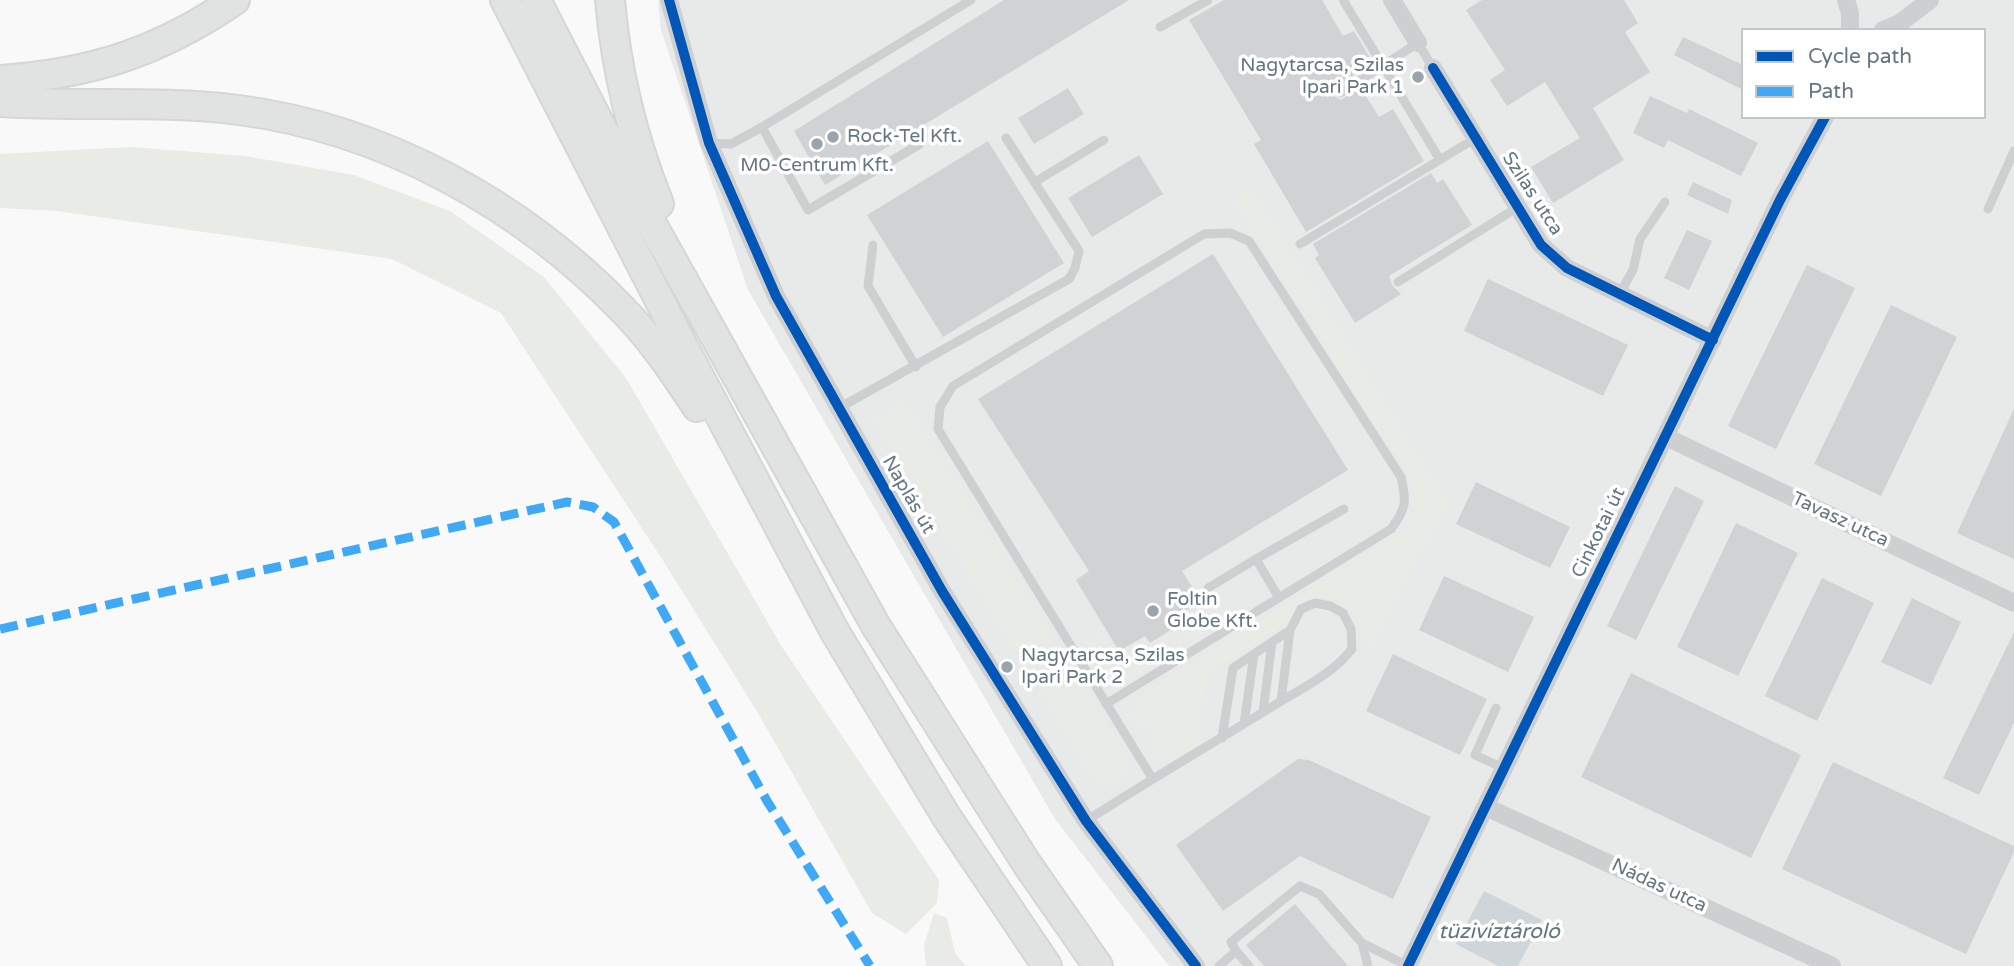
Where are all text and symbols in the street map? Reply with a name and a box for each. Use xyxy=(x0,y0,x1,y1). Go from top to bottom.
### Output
legend xyxy=(1741,28,1986,119)
text: Cycle path xyxy=(1808,44,1912,69)
place label: Nagytarcsa, Szilas Ipari Park 1 xyxy=(1240,55,1404,99)
marker: Nagytarcsa, Szilas Ipari Park 1 xyxy=(1410,69,1426,85)
text: Path xyxy=(1808,79,1854,104)
place label: Rock-Tel Kft. xyxy=(847,126,962,148)
marker: Rock-Tel Kft. xyxy=(825,129,841,145)
marker: M0-Centrum Kft. xyxy=(809,136,825,152)
street label: Szilas utca xyxy=(1497,148,1567,240)
place label: M0-Centrum Kft. xyxy=(740,155,894,177)
street label: Naplás út xyxy=(877,452,939,538)
street label: Cinkotai út xyxy=(1567,484,1631,582)
street label: Tavasz utca xyxy=(1788,488,1892,552)
place label: Foltin Globe Kft. xyxy=(1167,589,1257,633)
marker: Foltin Globe Kft. xyxy=(1145,603,1161,619)
place label: Nagytarcsa, Szilas Ipari Park 2 xyxy=(1021,645,1185,689)
marker: Nagytarcsa, Szilas Ipari Park 2 xyxy=(999,659,1015,675)
street label: Nádas utca xyxy=(1608,854,1710,918)
water label: tüzivíztároló xyxy=(1438,919,1560,945)

